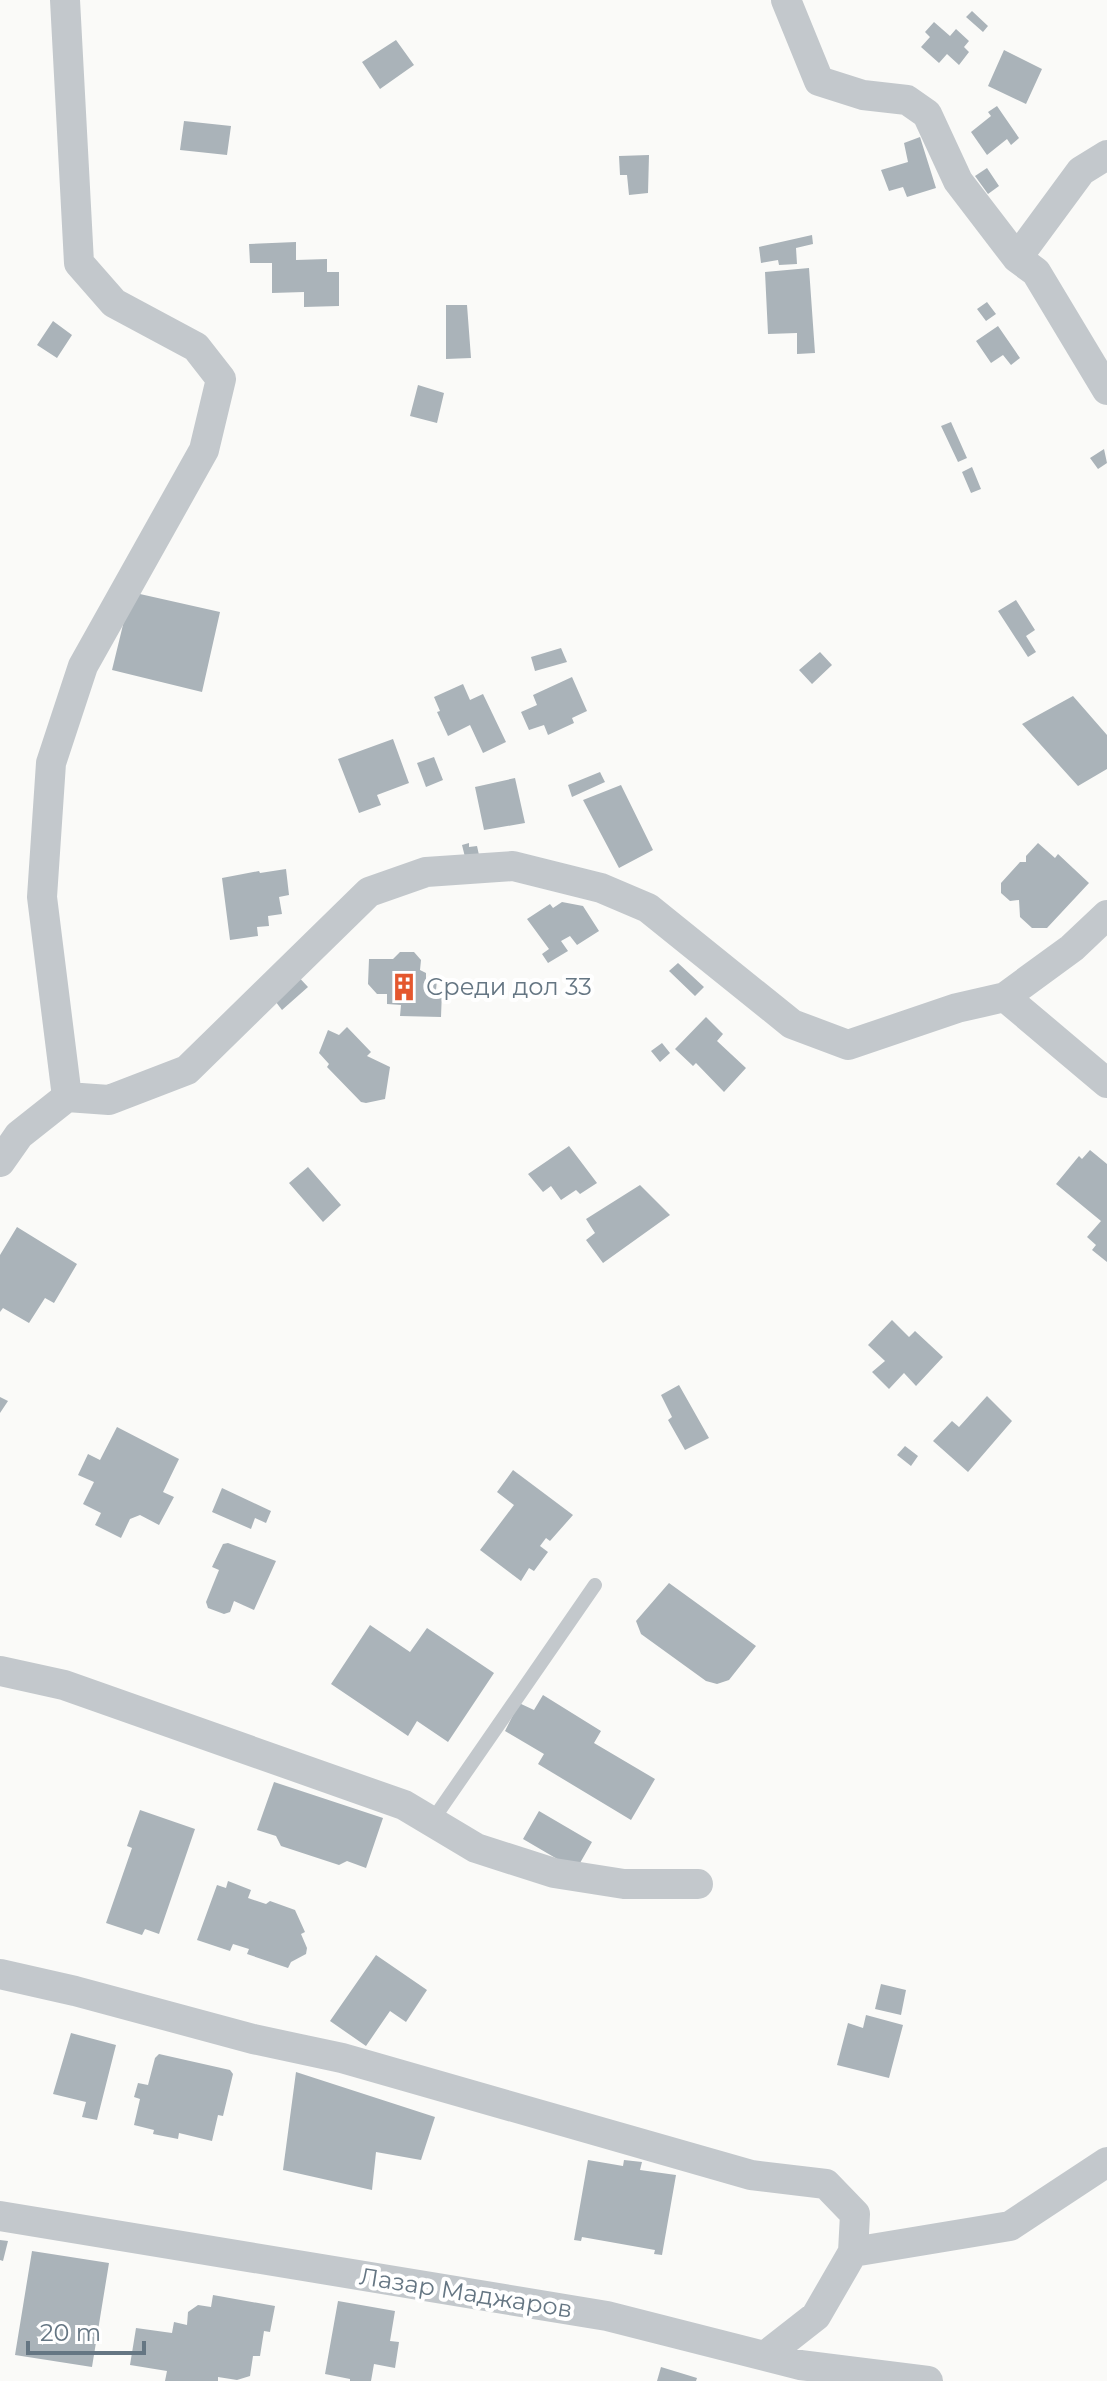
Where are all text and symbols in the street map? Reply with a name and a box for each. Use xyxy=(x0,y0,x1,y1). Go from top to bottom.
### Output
building icon: Среди дол 33 xyxy=(389,972,419,1002)
place label: Среди дол 33 xyxy=(426,972,592,1001)
street label: Лазар Маджаров xyxy=(358,2261,575,2324)
scale bar xyxy=(28,2305,144,2355)
text: 20 m xyxy=(40,2318,101,2347)

